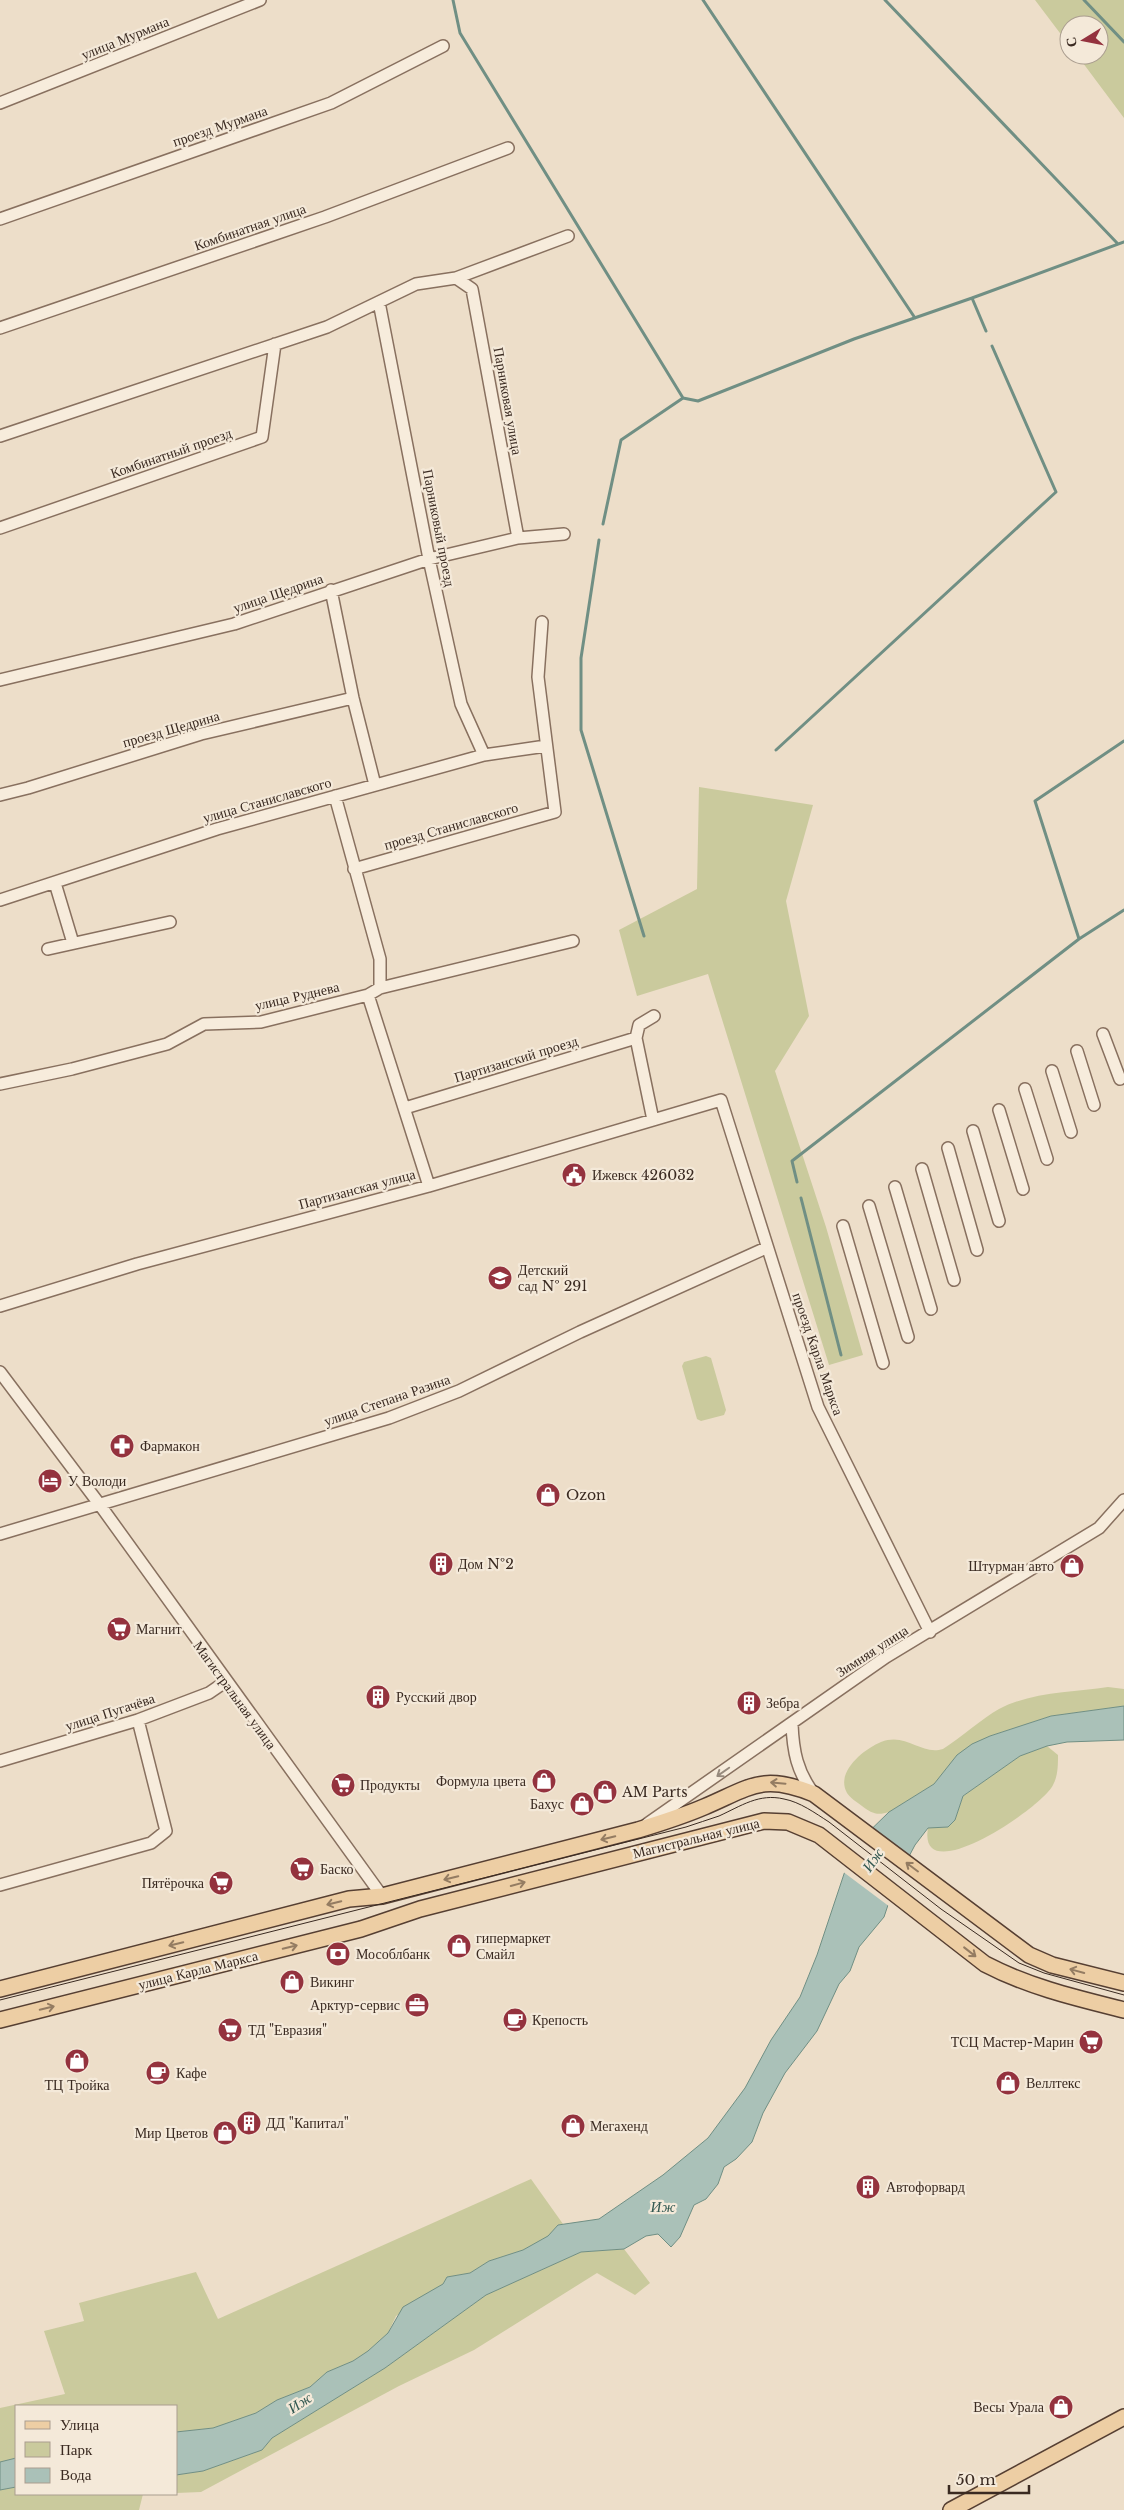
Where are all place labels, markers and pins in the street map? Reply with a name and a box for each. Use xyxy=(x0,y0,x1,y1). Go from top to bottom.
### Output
public building icon: Ижевск 426032 xyxy=(561,1162,587,1188)
place label: Ижевск 426032 xyxy=(592,1166,694,1184)
place label: Детский сад № 291 xyxy=(518,1261,588,1295)
school or university icon: Детский сад № 291 xyxy=(487,1265,513,1291)
pharmacy icon: Фармакон xyxy=(109,1433,135,1459)
place label: Фармакон xyxy=(140,1437,200,1455)
hotel icon: У Володи xyxy=(37,1468,63,1494)
place label: У Володи xyxy=(68,1472,127,1490)
shop icon: Ozon xyxy=(535,1482,561,1508)
place label: Ozon xyxy=(566,1486,606,1504)
building icon: Дом №2 xyxy=(428,1551,454,1577)
shop icon: Штурман авто xyxy=(1059,1553,1085,1579)
place label: Дом №2 xyxy=(458,1555,514,1573)
place label: Штурман авто xyxy=(968,1557,1054,1575)
supermarket icon: Магнит xyxy=(106,1616,132,1642)
place label: Магнит xyxy=(136,1620,182,1638)
building icon: Русский двор xyxy=(365,1684,391,1710)
place label: Русский двор xyxy=(396,1688,477,1706)
building icon: Зебра xyxy=(736,1690,762,1716)
place label: Зебра xyxy=(766,1694,800,1712)
shop icon: Формула цвета xyxy=(531,1768,557,1794)
supermarket icon: Продукты xyxy=(330,1772,356,1798)
place label: Формула цвета xyxy=(436,1772,527,1790)
place label: Продукты xyxy=(360,1776,421,1794)
shop icon: AM Parts xyxy=(592,1779,618,1805)
place label: AM Parts xyxy=(621,1783,688,1801)
shop icon: Бахус xyxy=(569,1791,595,1817)
place label: Бахус xyxy=(530,1795,564,1813)
supermarket icon: Баско xyxy=(289,1856,315,1882)
place label: Баско xyxy=(320,1860,354,1878)
supermarket icon: Пятёрочка xyxy=(208,1870,234,1896)
place label: Пятёрочка xyxy=(142,1874,205,1892)
place label: гипермаркет Смайл xyxy=(476,1929,551,1963)
shop icon: гипермаркет Смайл xyxy=(446,1933,472,1959)
bank icon: Мособлбанк xyxy=(325,1941,351,1967)
place label: Мособлбанк xyxy=(356,1945,430,1963)
shop icon: Викинг xyxy=(279,1969,305,1995)
place label: Викинг xyxy=(310,1973,355,1991)
office icon: Арктур-сервис xyxy=(404,1992,430,2018)
place label: Арктур-сервис xyxy=(310,1996,400,2014)
cafe icon: Крепость xyxy=(502,2007,528,2033)
place label: Крепость xyxy=(532,2011,588,2029)
supermarket icon: ТД "Евразия" xyxy=(217,2017,243,2043)
place label: ТД "Евразия" xyxy=(248,2021,327,2039)
supermarket icon: ТСЦ Мастер-Марин xyxy=(1078,2029,1104,2055)
place label: ТСЦ Мастер-Марин xyxy=(951,2033,1075,2051)
shop icon: ТЦ Тройка xyxy=(64,2048,90,2074)
cafe icon: Кафе xyxy=(145,2060,171,2086)
place label: Кафе xyxy=(176,2064,207,2082)
shop icon: Веллтекс xyxy=(995,2070,1021,2096)
place label: Веллтекс xyxy=(1026,2074,1081,2092)
place label: ТЦ Тройка xyxy=(45,2076,110,2094)
building icon: ДД "Капитал" xyxy=(236,2110,262,2136)
shop icon: Мегахенд xyxy=(560,2113,586,2139)
place label: ДД "Капитал" xyxy=(266,2114,349,2132)
place label: Мегахенд xyxy=(590,2117,648,2135)
shop icon: Мир Цветов xyxy=(212,2120,238,2146)
place label: Мир Цветов xyxy=(135,2124,208,2142)
building icon: Автофорвард xyxy=(855,2174,881,2200)
place label: Автофорвард xyxy=(886,2178,965,2196)
shop icon: Весы Урала xyxy=(1048,2394,1074,2420)
place label: Весы Урала xyxy=(973,2398,1045,2416)

